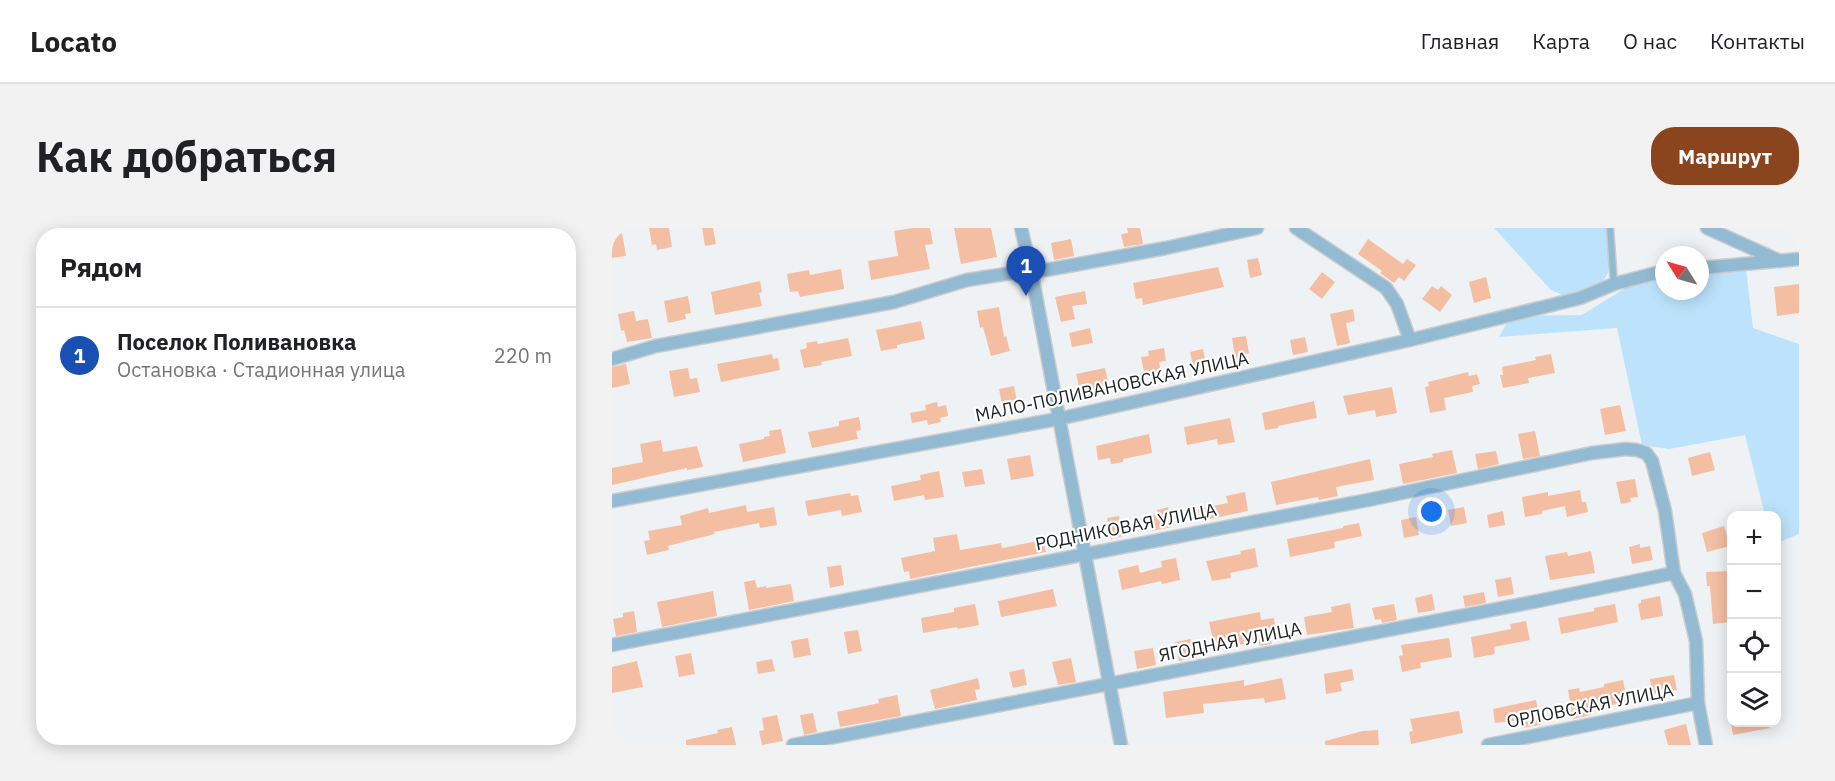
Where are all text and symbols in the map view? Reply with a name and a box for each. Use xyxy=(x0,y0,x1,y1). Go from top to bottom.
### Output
text: Locato xyxy=(30,23,117,60)
text: Главная xyxy=(1421,27,1499,55)
text: Карта xyxy=(1532,27,1590,55)
text: О нас xyxy=(1623,27,1677,55)
text: Контакты xyxy=(1710,27,1805,55)
button: Маршрут xyxy=(1651,127,1799,185)
text: Как добраться xyxy=(36,129,337,184)
north arrow xyxy=(1655,246,1709,300)
pin: 1 xyxy=(1006,247,1046,296)
text: Рядом xyxy=(60,250,142,284)
text: Поселок Поливановка xyxy=(117,327,356,356)
text: 1 xyxy=(74,342,86,369)
text: 220 m xyxy=(494,342,552,369)
street label: МАЛО-ПОЛИВАНОВСКАЯ УЛИЦА xyxy=(973,346,1251,427)
text: Остановка · Стадионная улица xyxy=(117,356,405,383)
your location xyxy=(1417,497,1446,526)
street label: РОДНИКОВАЯ УЛИЦА xyxy=(1033,498,1219,555)
map controls xyxy=(1727,511,1781,727)
button: + xyxy=(1727,511,1781,565)
button: − xyxy=(1727,565,1781,619)
street label: ЯГОДНАЯ УЛИЦА xyxy=(1157,616,1304,667)
button: locate xyxy=(1727,619,1781,673)
button: layers xyxy=(1727,673,1781,727)
street label: ОРЛОВСКАЯ УЛИЦА xyxy=(1504,678,1676,733)

